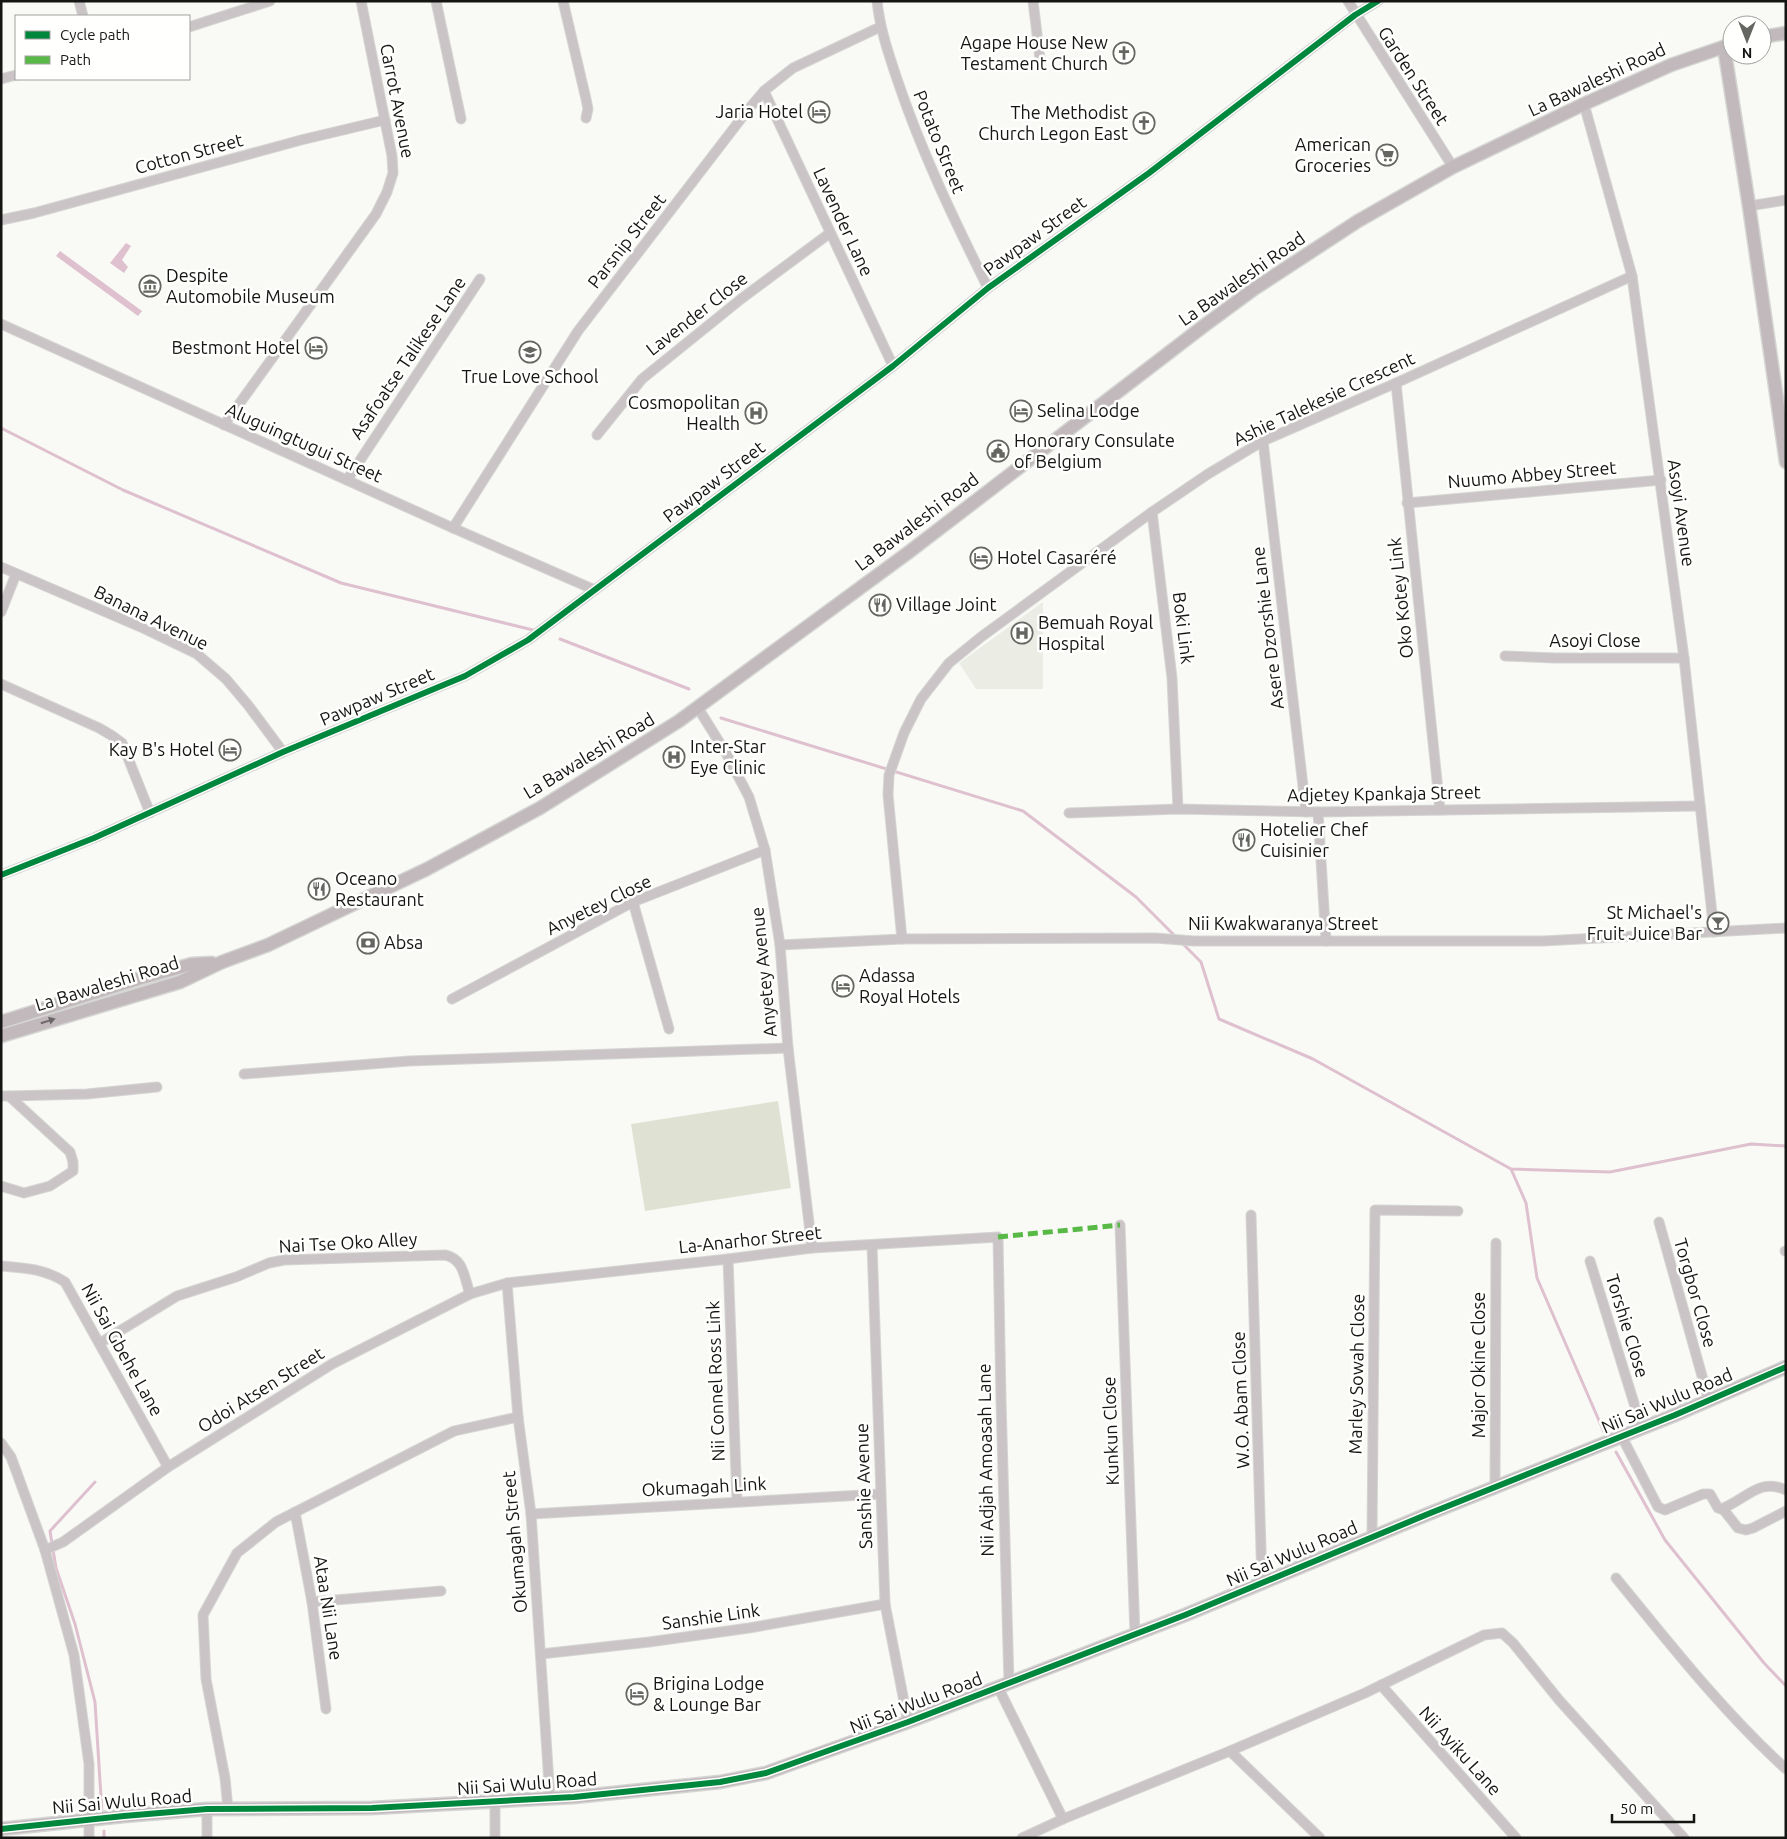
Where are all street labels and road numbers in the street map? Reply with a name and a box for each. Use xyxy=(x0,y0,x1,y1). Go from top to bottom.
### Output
street label: Garden Street xyxy=(1375,23,1453,128)
street label: La Bawaleshi Road xyxy=(1525,39,1668,120)
street label: Carrot Avenue xyxy=(377,42,419,160)
street label: Potato Street xyxy=(910,87,970,196)
street label: Cotton Street xyxy=(133,129,245,177)
street label: Lavender Lane xyxy=(810,164,878,279)
street label: Parsnip Street xyxy=(583,189,669,291)
street label: Pawpaw Street xyxy=(979,191,1090,279)
street label: La Bawaleshi Road xyxy=(1175,227,1308,329)
street label: Lavender Close xyxy=(642,268,751,359)
street label: Asafoatse Talikese Lane xyxy=(345,272,469,442)
street label: Ashie Talekesie Crescent xyxy=(1230,347,1417,449)
street label: Aluguingtugui Street xyxy=(223,399,386,486)
street label: Pawpaw Street xyxy=(659,437,768,526)
street label: Nuumo Abbey Street xyxy=(1447,457,1617,491)
street label: Asoyi Avenue xyxy=(1665,458,1699,568)
street label: La Bawaleshi Road xyxy=(851,468,982,574)
street label: Oko Kotey Link xyxy=(1384,537,1416,659)
street label: Asere Dzorshie Lane xyxy=(1247,546,1287,711)
street label: Banana Avenue xyxy=(91,581,212,653)
street label: Boki Link xyxy=(1170,591,1198,665)
street label: Asoyi Close xyxy=(1549,630,1641,650)
street label: Pawpaw Street xyxy=(317,663,437,729)
street label: La Bawaleshi Road xyxy=(519,708,658,802)
street label: Adjetey Kpankaja Street xyxy=(1287,781,1481,805)
street label: Anyetey Close xyxy=(543,870,654,938)
street label: Anyetey Avenue xyxy=(746,906,780,1038)
street label: Nii Kwakwaranya Street xyxy=(1188,913,1378,933)
street label: La Bawaleshi Road xyxy=(32,952,181,1014)
street label: La-Anarhor Street xyxy=(677,1222,822,1256)
street label: Nai Tse Oko Alley xyxy=(278,1228,418,1256)
street label: Torgbor Close xyxy=(1671,1236,1721,1350)
street label: Torshie Close xyxy=(1603,1272,1653,1380)
street label: Nii Sai Gbehe Lane xyxy=(78,1280,168,1419)
street label: Major Okine Close xyxy=(1468,1292,1488,1438)
street label: Marley Sowah Close xyxy=(1345,1293,1367,1455)
street label: Nii Connel Ross Link xyxy=(702,1300,728,1462)
street label: W.O. Abam Close xyxy=(1228,1331,1252,1469)
street label: Odoi Atsen Street xyxy=(194,1342,327,1436)
street label: Nii Adjah Amoasah Lane xyxy=(973,1363,997,1557)
street label: Nii Sai Wulu Road xyxy=(1598,1363,1735,1437)
street label: Kunkun Close xyxy=(1098,1376,1122,1486)
street label: Sanshie Avenue xyxy=(851,1423,875,1549)
street label: Okumagah Street xyxy=(498,1470,530,1614)
street label: Okumagah Link xyxy=(641,1473,767,1499)
street label: Nii Sai Wulu Road xyxy=(1223,1516,1360,1590)
street label: Ataa Nii Lane xyxy=(311,1554,347,1662)
street label: Sanshie Link xyxy=(661,1599,761,1633)
street label: Nii Sai Wulu Road xyxy=(847,1668,985,1737)
street label: Nii Ayiku Lane xyxy=(1416,1702,1506,1799)
street label: Nii Sai Wulu Road xyxy=(456,1768,598,1798)
street label: Nii Sai Wulu Road xyxy=(51,1785,193,1817)

